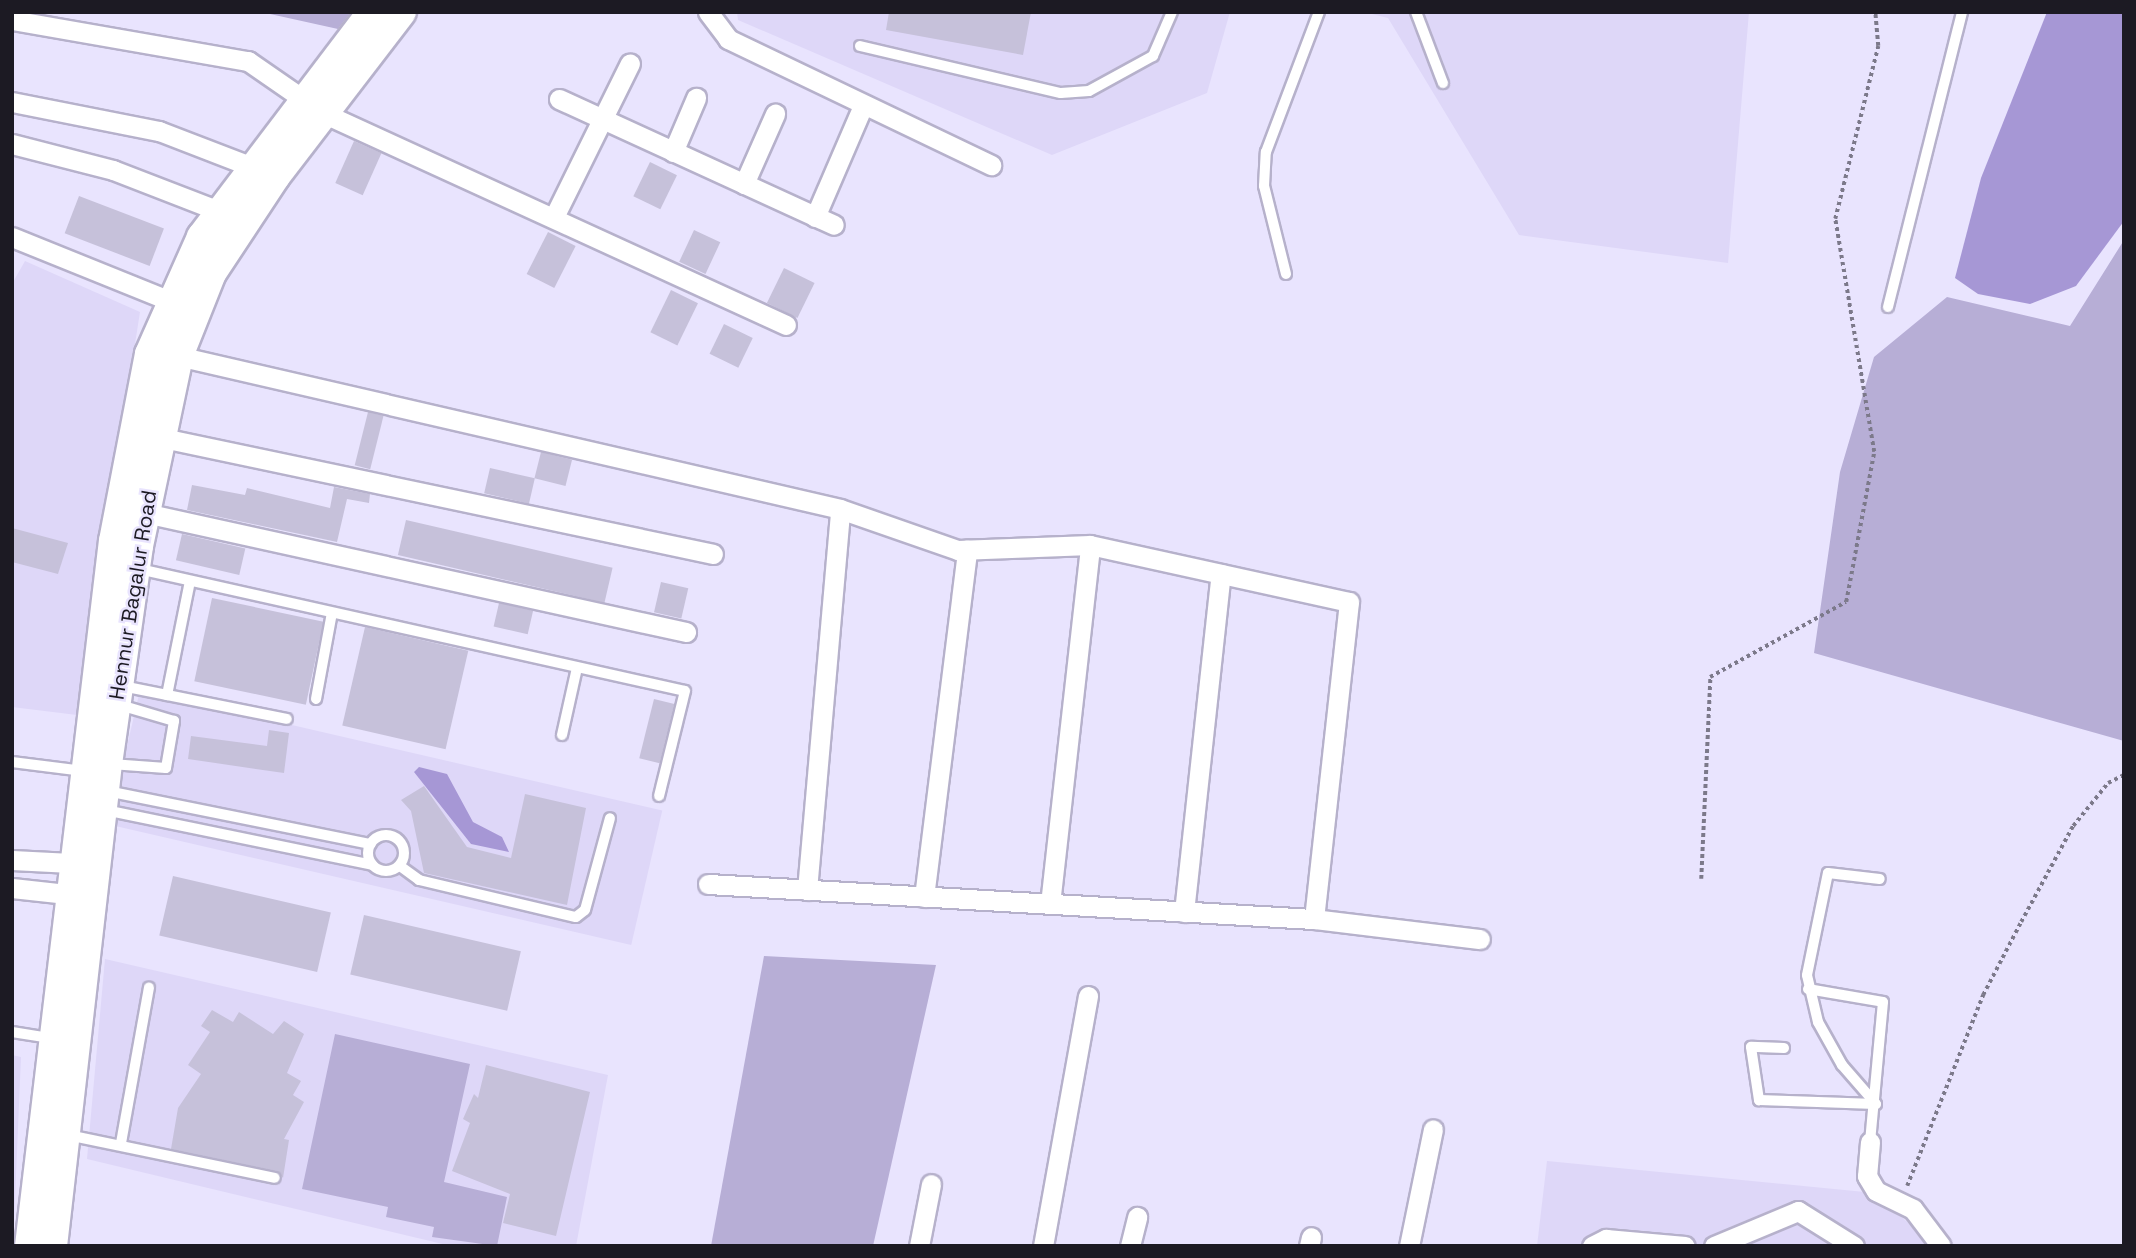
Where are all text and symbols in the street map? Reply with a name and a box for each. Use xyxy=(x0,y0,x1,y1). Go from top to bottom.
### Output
street label: Hennur Bagalur Road xyxy=(104,488,162,702)

